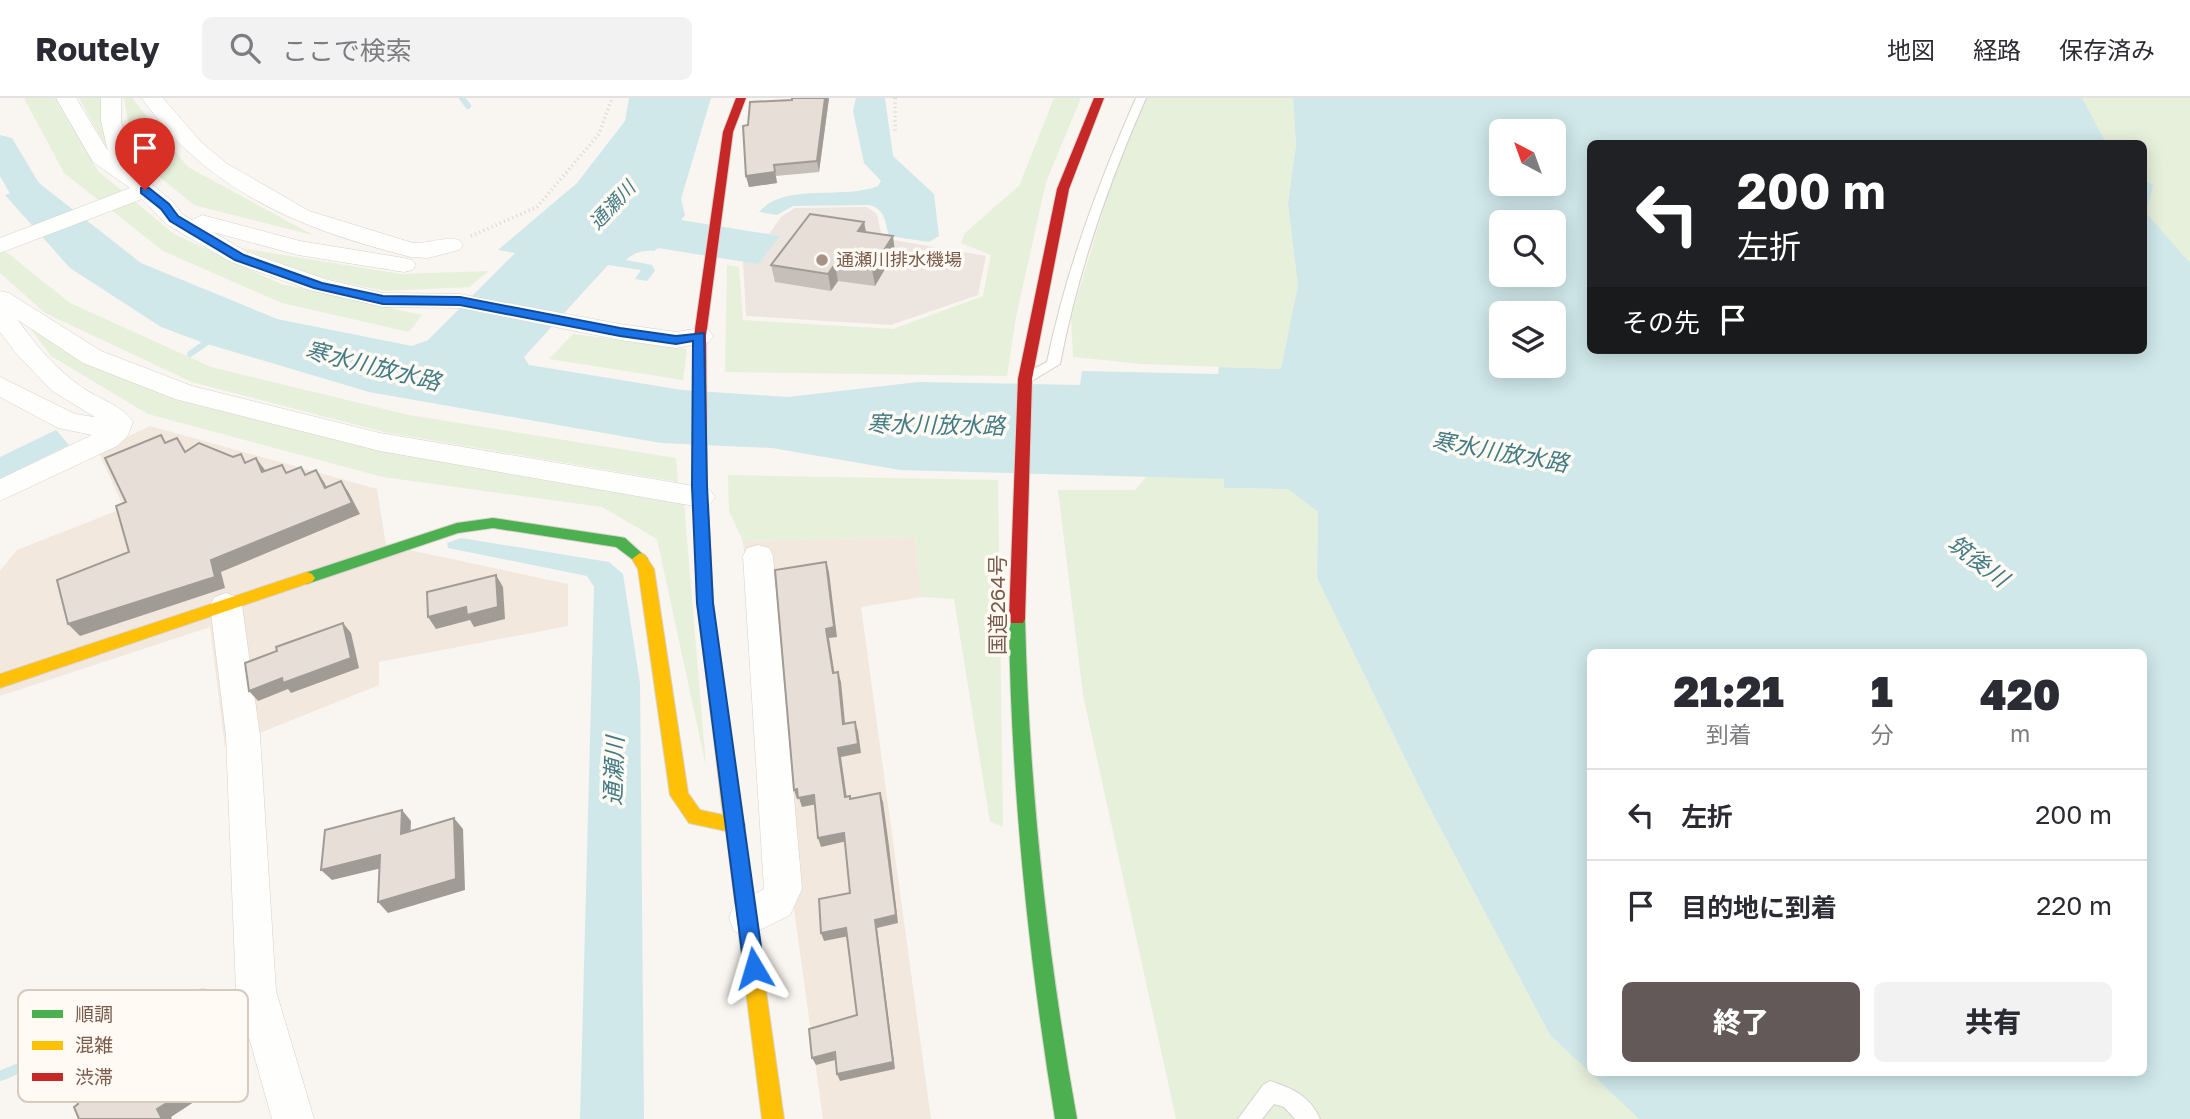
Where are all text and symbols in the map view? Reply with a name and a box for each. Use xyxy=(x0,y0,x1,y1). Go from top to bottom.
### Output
search box xyxy=(202,17,692,80)
text: Routely xyxy=(35,29,160,68)
icon: search xyxy=(226,29,264,67)
text: ここで検索 xyxy=(282,35,412,66)
text: 地図 xyxy=(1887,35,1935,64)
text: 経路 xyxy=(1973,35,2021,64)
text: 保存済み xyxy=(2059,35,2155,64)
pin xyxy=(115,118,175,190)
north arrow xyxy=(1489,119,1566,196)
map controls xyxy=(1489,119,1566,378)
icon: arrive xyxy=(126,129,164,167)
text: 200 m xyxy=(1737,161,1886,220)
icon: left xyxy=(1622,168,1713,259)
water label: 通瀬川 xyxy=(584,175,641,233)
button: search xyxy=(1489,210,1566,287)
text: 左折 xyxy=(1737,227,1801,265)
place label: 通瀬川排水機場 xyxy=(836,248,962,270)
marker: 通瀬川排水機場 xyxy=(814,252,830,268)
button: layers xyxy=(1489,301,1566,378)
icon: arrive xyxy=(1714,301,1752,339)
text: その先 xyxy=(1622,307,1700,338)
water label: 寒水川放水路 xyxy=(303,335,446,396)
water label: 寒水川放水路 xyxy=(867,409,1007,439)
water label: 寒水川放水路 xyxy=(1430,425,1573,477)
water label: 筑後川 xyxy=(1943,528,2017,594)
street label: 国道264号 xyxy=(984,555,1010,655)
text: 21:21 xyxy=(1674,666,1784,716)
text: 1 xyxy=(1871,666,1893,716)
text: 420 xyxy=(1980,669,2060,719)
text: m xyxy=(2010,719,2030,747)
text: 到着 xyxy=(1706,720,1752,748)
text: 分 xyxy=(1870,720,1893,748)
water label: 通瀬川 xyxy=(598,733,628,806)
icon: left xyxy=(1622,796,1660,834)
text: 200 m xyxy=(2035,799,2112,830)
text: 左折 xyxy=(1681,801,1733,832)
icon: arrive xyxy=(1622,887,1660,925)
text: 220 m xyxy=(2036,890,2112,921)
text: 目的地に到着 xyxy=(1681,892,1837,923)
position arrow xyxy=(717,931,791,1005)
button: 終了 xyxy=(1622,982,1860,1062)
button: 共有 xyxy=(1874,982,2112,1062)
legend xyxy=(18,990,248,1102)
text: 順調 xyxy=(75,1002,113,1025)
text: 混雑 xyxy=(75,1033,113,1056)
text: 渋滞 xyxy=(75,1065,113,1088)

